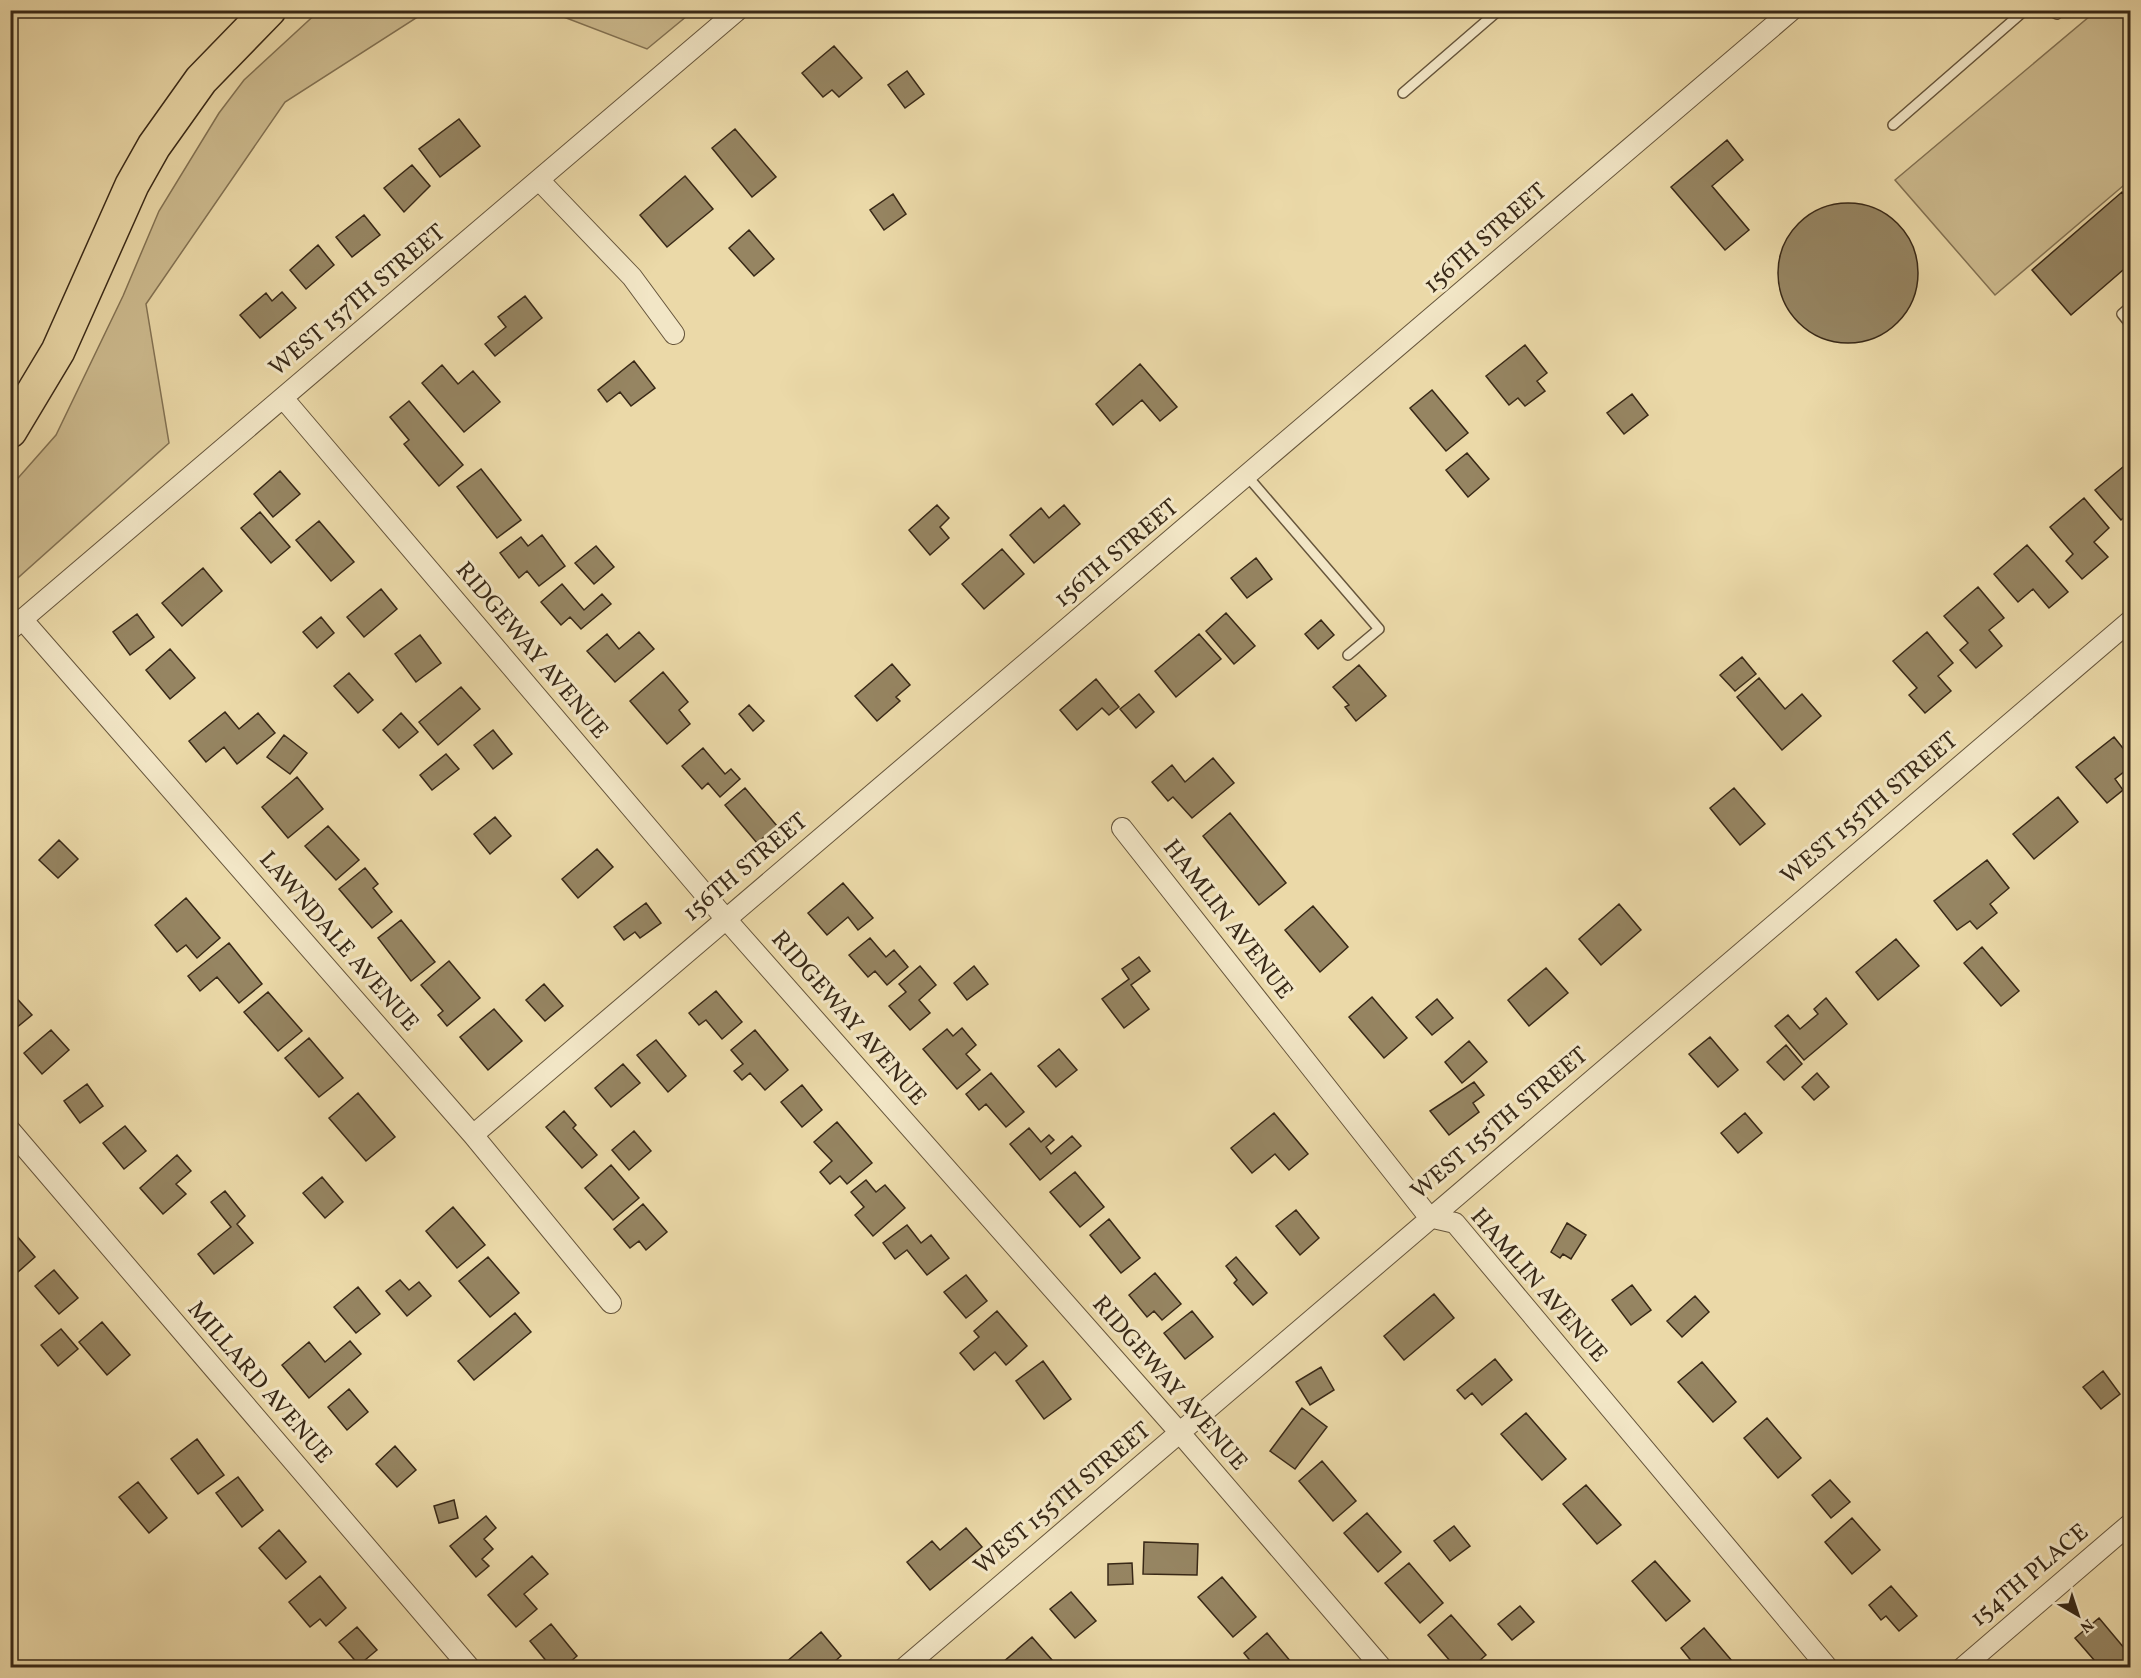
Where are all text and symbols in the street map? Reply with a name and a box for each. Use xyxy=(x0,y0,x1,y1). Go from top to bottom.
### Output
street label: 156TH STREET xyxy=(1417,176,1555,302)
street label: WEST 157TH STREET xyxy=(262,217,454,385)
street label: 156TH STREET xyxy=(1047,492,1187,616)
street label: RIDGEWAY AVENUE xyxy=(447,555,615,747)
street label: WEST 155TH STREET xyxy=(1774,725,1966,893)
street label: 156TH STREET xyxy=(676,806,816,930)
street label: HAMLIN AVENUE xyxy=(1154,833,1300,1007)
street label: LAWNDALE AVENUE xyxy=(250,845,426,1039)
street label: RIDGEWAY AVENUE xyxy=(762,924,934,1114)
street label: WEST 155TH STREET xyxy=(1404,1040,1596,1208)
street label: HAMLIN AVENUE xyxy=(1461,1201,1615,1371)
street label: RIDGEWAY AVENUE xyxy=(1083,1289,1255,1479)
street label: MILLARD AVENUE xyxy=(179,1294,339,1472)
street label: WEST 155TH STREET xyxy=(967,1415,1159,1583)
street label: 154TH PLACE xyxy=(1963,1516,2097,1636)
north arrow xyxy=(2048,1585,2108,1645)
text: N xyxy=(2074,1613,2098,1638)

